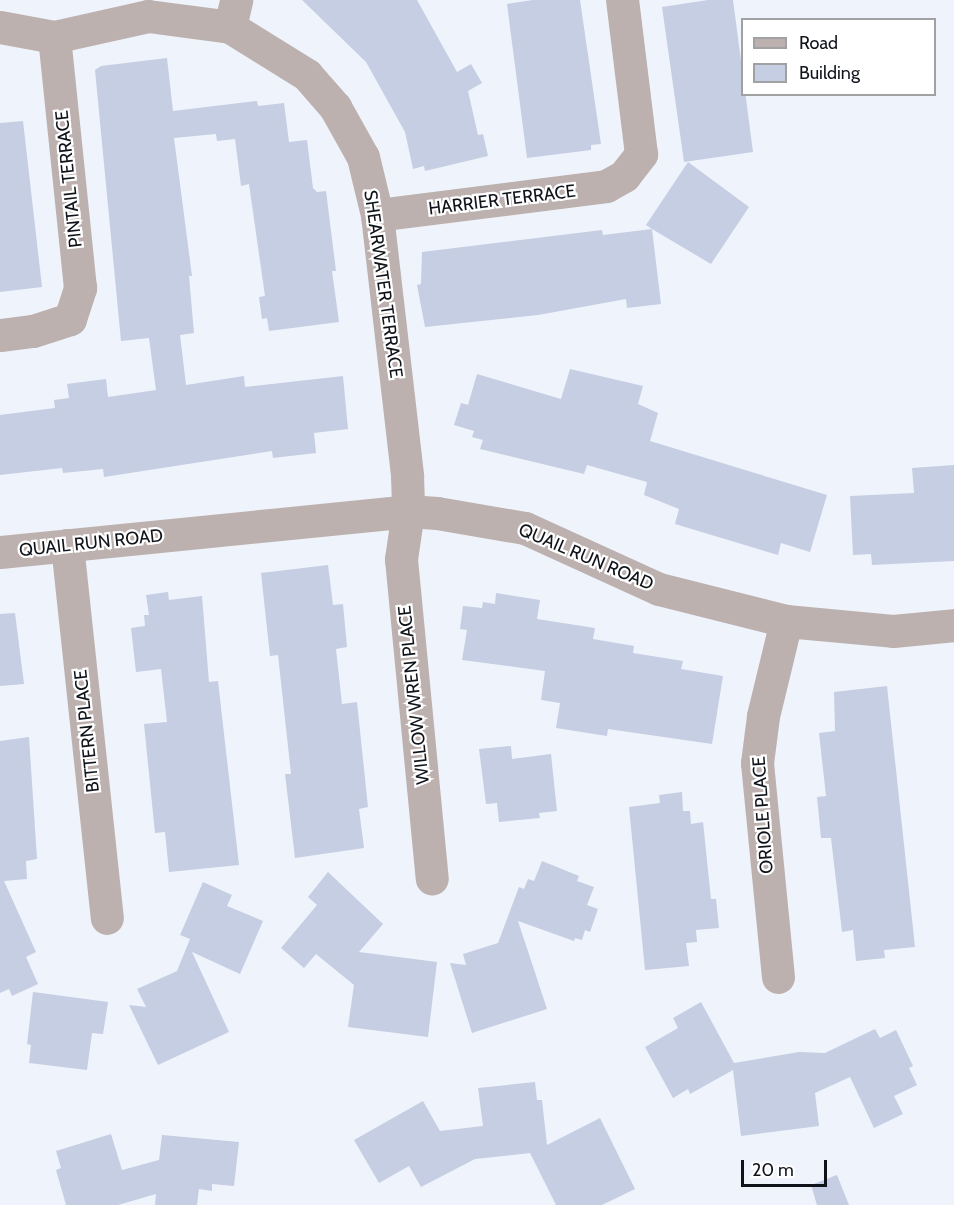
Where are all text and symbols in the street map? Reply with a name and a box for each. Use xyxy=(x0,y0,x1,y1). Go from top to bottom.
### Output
legend xyxy=(741,18,936,96)
text: Road xyxy=(799,32,838,54)
text: Building xyxy=(799,62,860,84)
street label: PINTAIL TERRACE xyxy=(51,109,87,249)
street label: HARRIER TERRACE xyxy=(427,180,577,220)
street label: SHEARWATER TERRACE xyxy=(359,189,407,379)
street label: QUAIL RUN ROAD xyxy=(515,519,657,595)
street label: QUAIL RUN ROAD xyxy=(18,525,164,561)
street label: WILLOW WREN PLACE xyxy=(394,604,434,786)
street label: BITTERN PLACE xyxy=(70,669,104,793)
street label: ORIOLE PLACE xyxy=(748,756,778,874)
scale bar xyxy=(744,1148,830,1186)
text: 20 m xyxy=(752,1159,794,1181)

